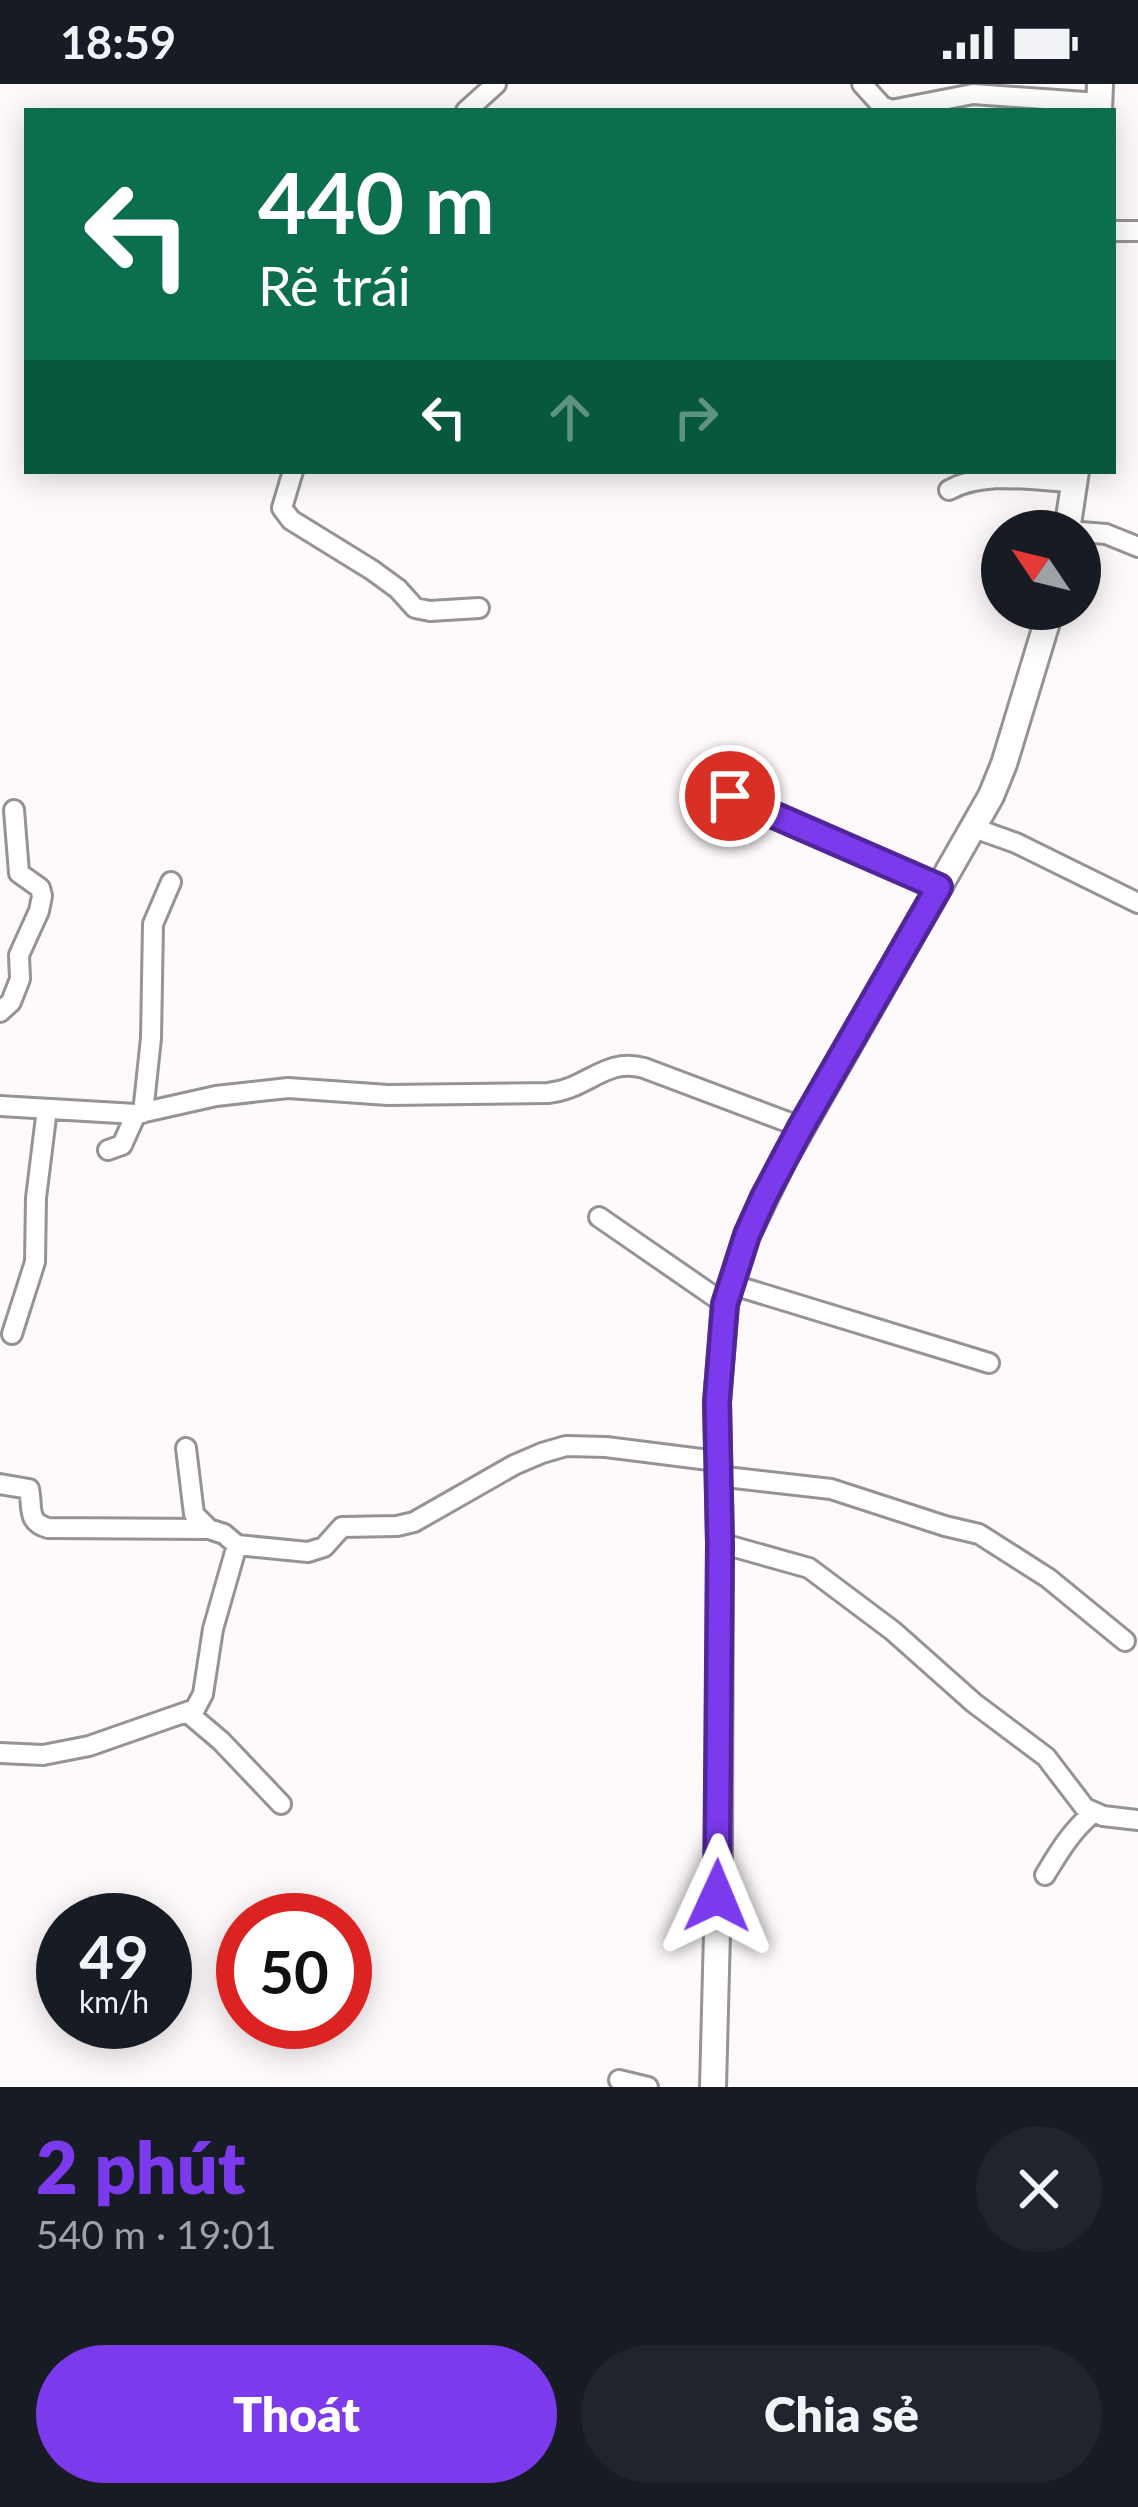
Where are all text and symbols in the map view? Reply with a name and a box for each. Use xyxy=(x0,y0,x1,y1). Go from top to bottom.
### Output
text: 18:59 xyxy=(60,15,176,69)
text: 440 m xyxy=(258,151,495,252)
icon: left xyxy=(60,156,216,312)
text: Rẽ trái xyxy=(258,253,411,318)
icon: left xyxy=(411,384,477,450)
icon: ahead xyxy=(537,384,603,450)
icon: right xyxy=(663,384,729,450)
north arrow xyxy=(981,510,1101,630)
map controls xyxy=(981,510,1101,630)
pin xyxy=(679,745,781,847)
icon: arrive xyxy=(697,763,763,829)
position arrow xyxy=(654,1833,780,1959)
speed limit sign: 50 xyxy=(216,1893,372,2049)
text: 49 xyxy=(79,1920,149,1992)
text: km/h xyxy=(79,1983,149,2019)
text: 2 phút xyxy=(36,2123,246,2209)
button: close xyxy=(976,2126,1102,2252)
text: 540 m · 19:01 xyxy=(36,2211,276,2257)
button: Thoát xyxy=(36,2345,557,2483)
button: Chia sẻ xyxy=(581,2345,1102,2483)

